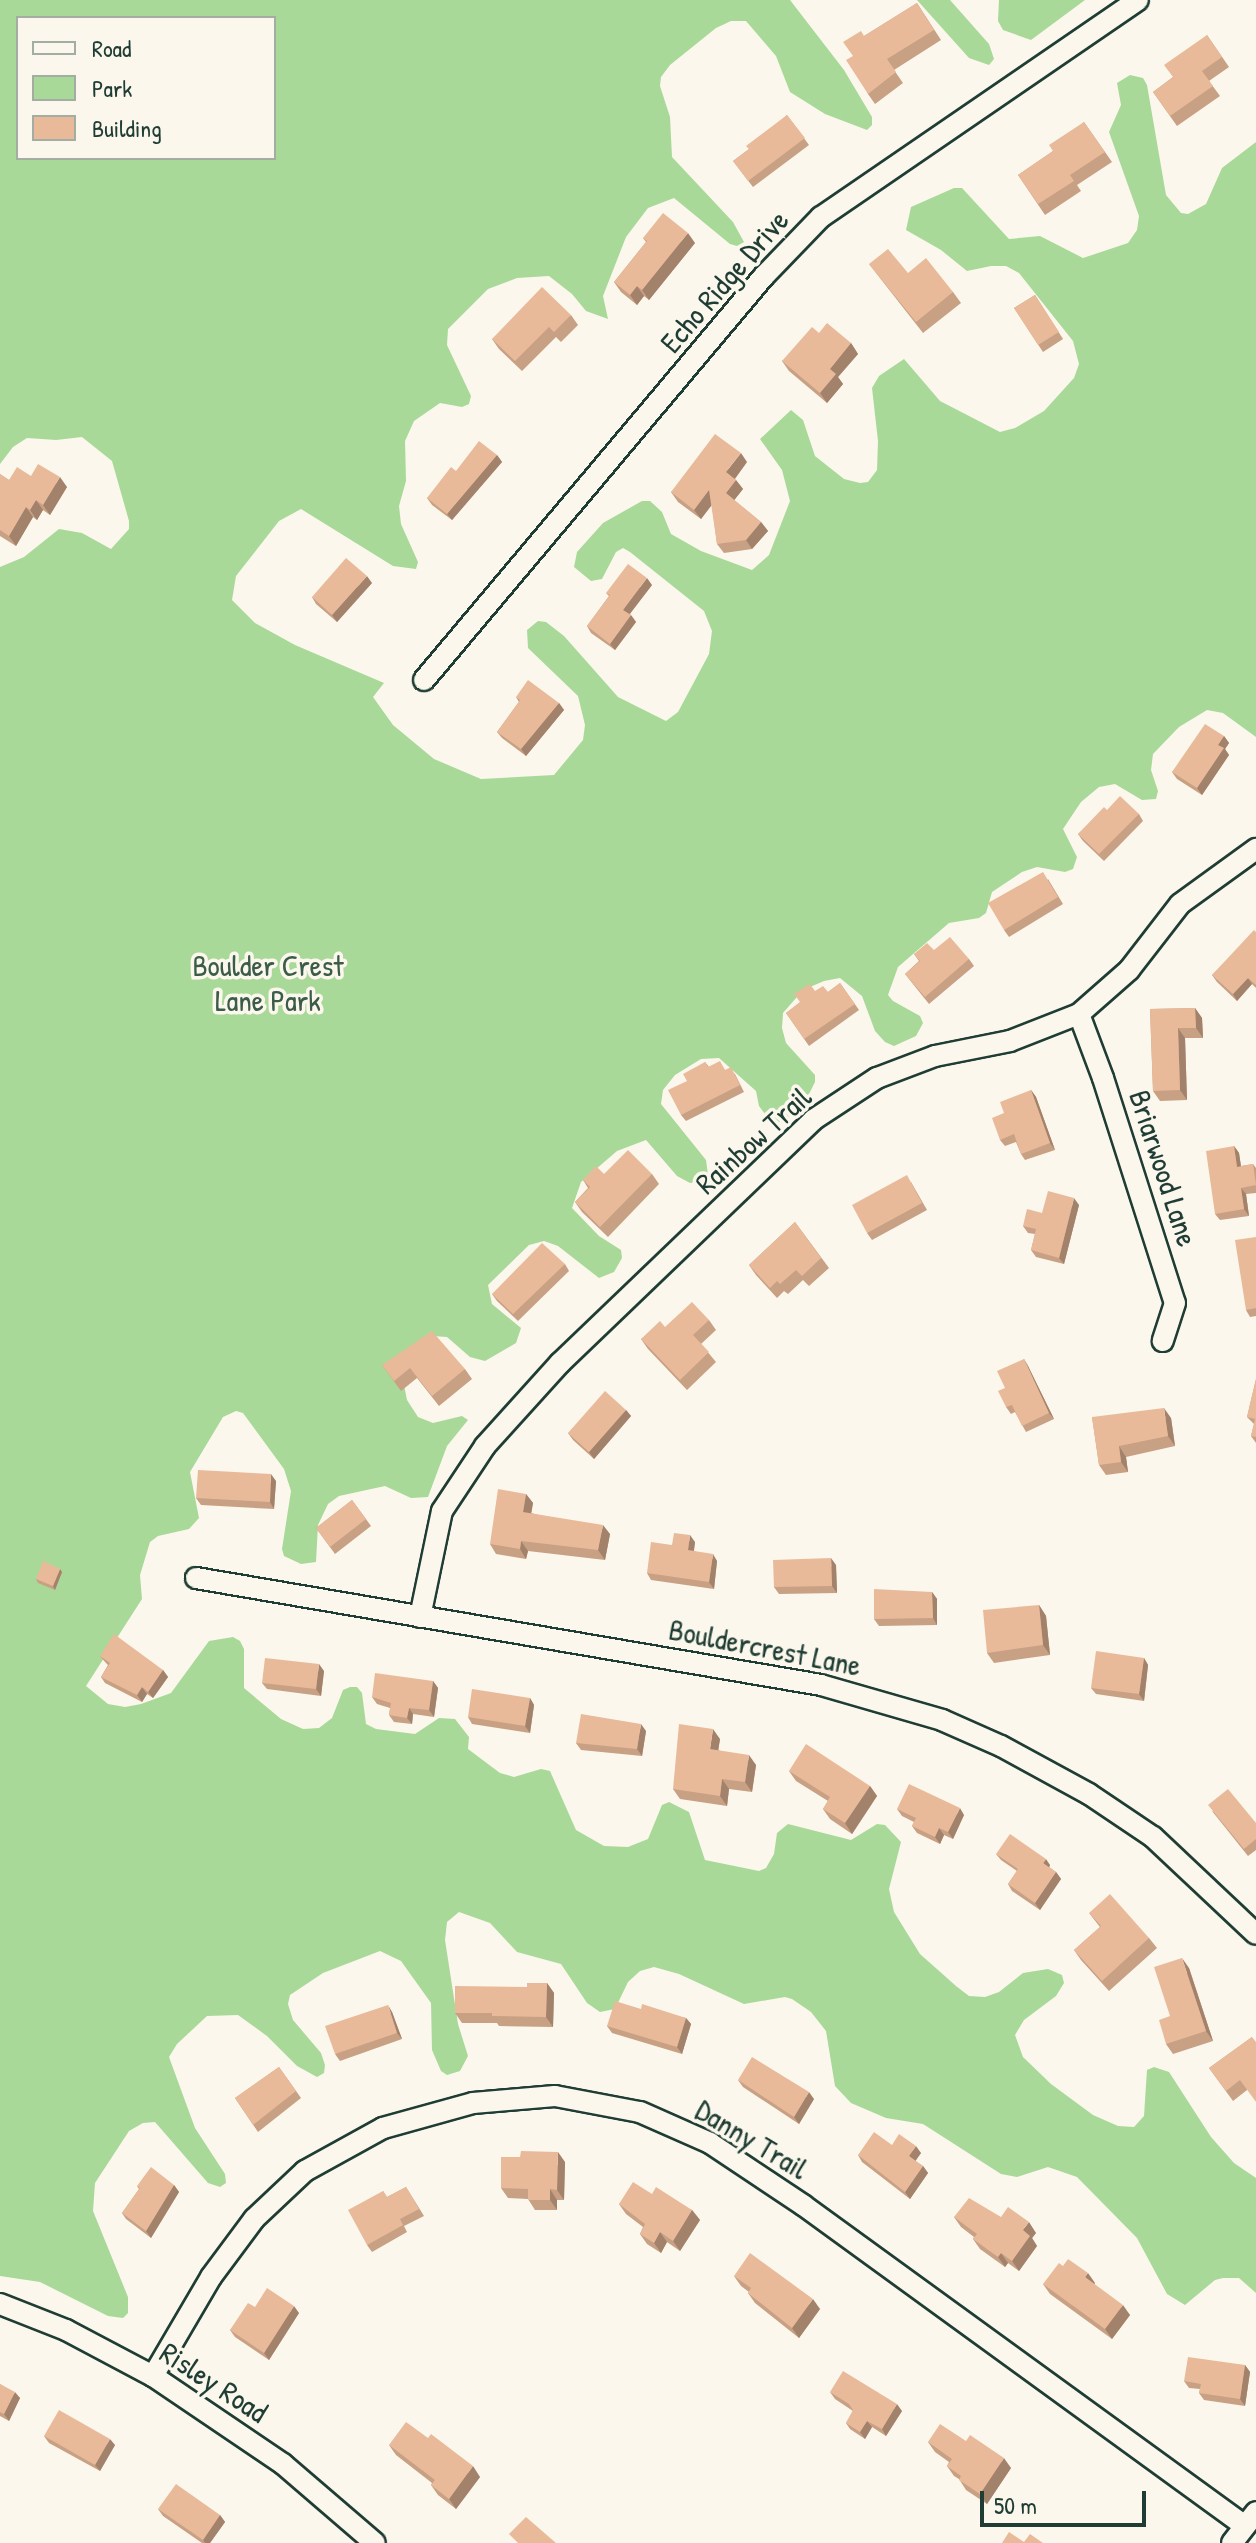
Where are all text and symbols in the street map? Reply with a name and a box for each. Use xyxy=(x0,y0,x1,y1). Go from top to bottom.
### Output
legend xyxy=(16,16,276,160)
text: Road xyxy=(92,32,131,64)
text: Park xyxy=(92,72,132,104)
text: Building xyxy=(92,112,162,144)
street label: Echo Ridge Drive xyxy=(652,202,796,360)
park label: Boulder Crest Lane Park xyxy=(192,947,344,1018)
street label: Rainbow Trail xyxy=(688,1079,818,1201)
street label: Briarwood Lane xyxy=(1122,1085,1206,1251)
street label: Bouldercrest Lane xyxy=(666,1611,864,1683)
street label: Danny Trail xyxy=(689,2091,815,2187)
street label: Risley Road xyxy=(154,2334,274,2430)
scale bar xyxy=(984,2475,1150,2525)
text: 50 m xyxy=(994,2489,1037,2521)

